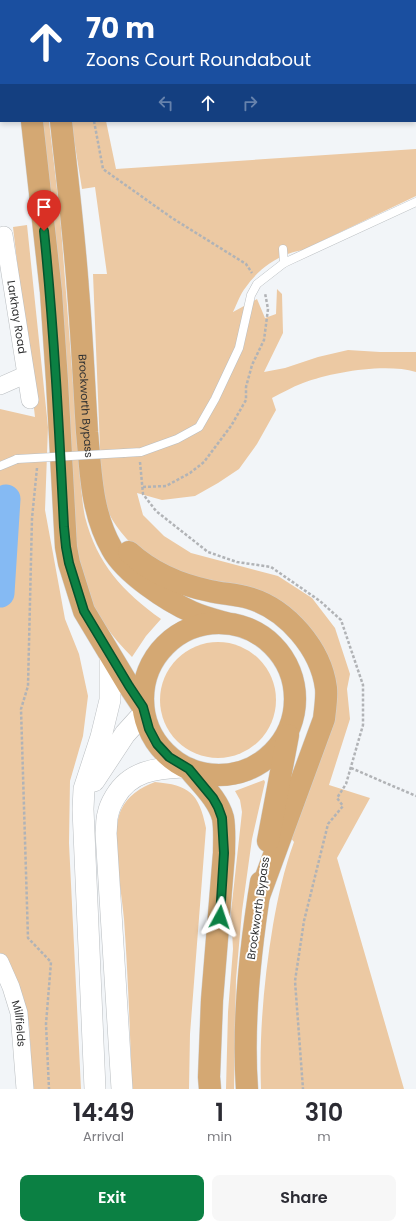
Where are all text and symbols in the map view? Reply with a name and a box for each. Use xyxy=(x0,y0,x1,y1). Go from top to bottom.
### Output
text: 70 m xyxy=(86,9,155,48)
icon: ahead xyxy=(20,16,72,68)
text: Zoons Court Roundabout xyxy=(86,47,311,72)
icon: left xyxy=(155,92,177,114)
icon: ahead xyxy=(197,92,219,114)
icon: right xyxy=(239,92,261,114)
pin xyxy=(27,190,61,231)
icon: arrive xyxy=(33,196,55,218)
street label: Larkhay Road xyxy=(3,279,31,355)
street label: Brockworth Bypass xyxy=(75,354,97,459)
street label: Brockworth Bypass xyxy=(243,855,273,960)
position arrow xyxy=(199,896,241,938)
street label: Millfields xyxy=(8,998,30,1048)
text: 14:49 xyxy=(73,1096,134,1129)
text: 1 xyxy=(215,1096,224,1129)
text: 310 xyxy=(305,1096,343,1129)
text: Arrival xyxy=(83,1127,124,1146)
text: min xyxy=(207,1127,232,1146)
text: m xyxy=(317,1127,331,1146)
button: Exit xyxy=(20,1175,204,1221)
button: Share xyxy=(212,1175,396,1221)

